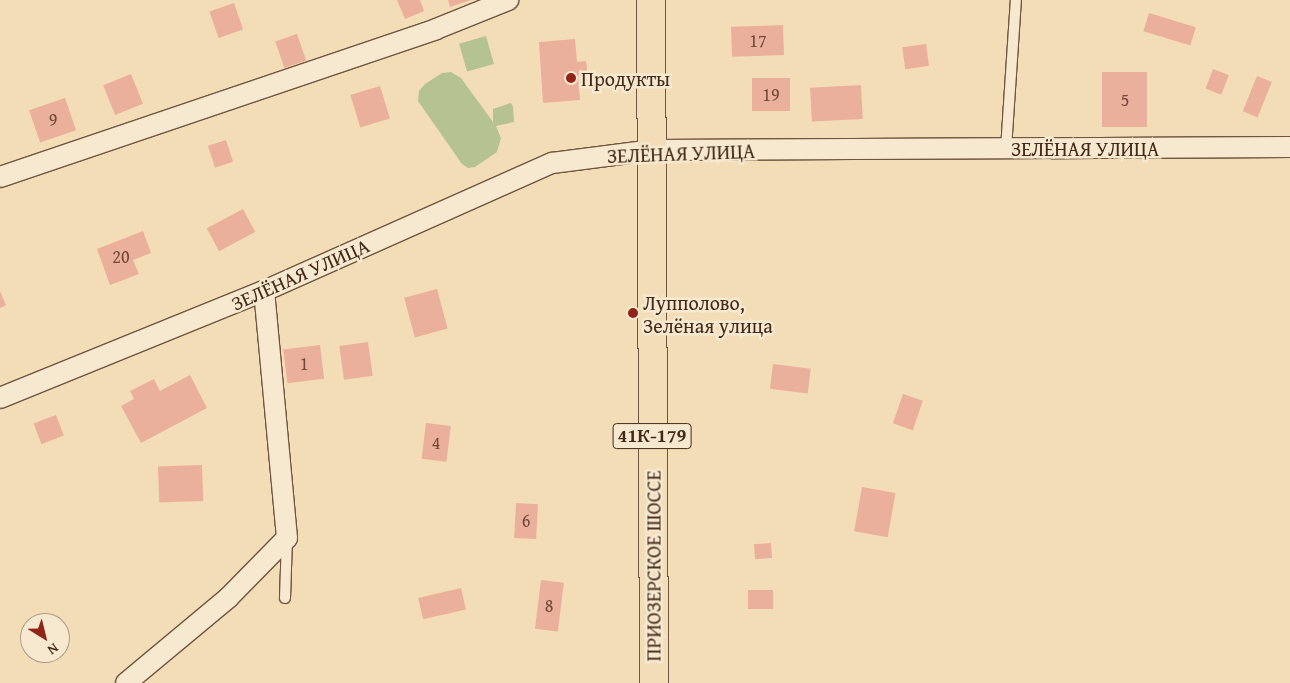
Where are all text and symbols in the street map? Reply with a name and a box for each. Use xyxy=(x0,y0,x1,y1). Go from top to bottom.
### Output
house number: 17 xyxy=(749,30,767,52)
place label: Продукты xyxy=(581,66,670,90)
marker: Продукты xyxy=(565,72,577,84)
house number: 19 xyxy=(762,84,780,106)
house number: 5 xyxy=(1121,89,1129,111)
house number: 9 xyxy=(49,109,57,131)
street label: ЗЕЛЁНАЯ УЛИЦА xyxy=(1011,136,1159,160)
street label: ЗЕЛЁНАЯ УЛИЦА xyxy=(607,138,755,168)
street label: ЗЕЛЁНАЯ УЛИЦА xyxy=(227,233,373,315)
house number: 20 xyxy=(112,246,130,268)
place label: Лупполово, Зелёная улица xyxy=(643,290,773,337)
marker: Лупполово, Зелёная улица xyxy=(627,307,639,319)
house number: 1 xyxy=(300,353,308,375)
road number: 41К-179 xyxy=(612,420,692,452)
house number: 4 xyxy=(432,432,440,454)
street label: ПРИОЗЕРСКОЕ ШОССЕ xyxy=(641,470,665,662)
house number: 6 xyxy=(522,510,530,532)
house number: 8 xyxy=(545,595,553,617)
north arrow xyxy=(20,613,70,663)
text: N xyxy=(44,638,63,660)

